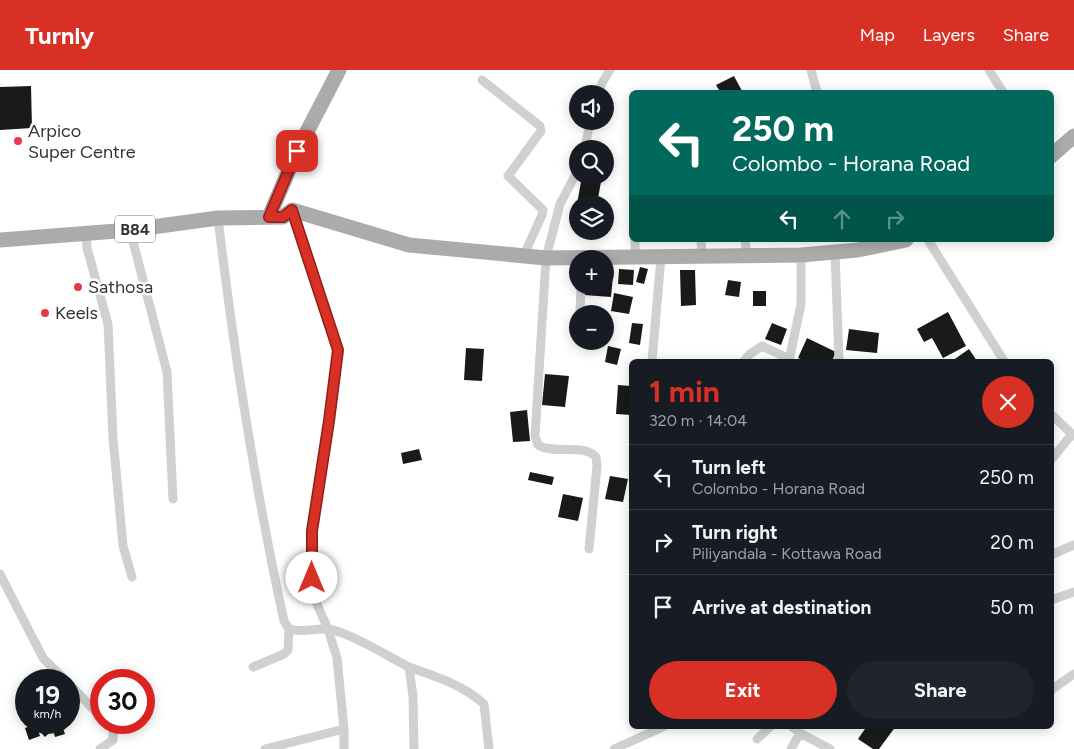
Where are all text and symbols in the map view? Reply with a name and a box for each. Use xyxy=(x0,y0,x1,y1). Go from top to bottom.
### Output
text: Turnly xyxy=(25,21,94,50)
text: Map xyxy=(860,24,895,46)
text: Layers xyxy=(923,24,975,46)
text: Share xyxy=(1003,24,1049,46)
map controls xyxy=(569,85,614,350)
button: sound xyxy=(569,85,614,130)
text: 250 m xyxy=(732,108,834,150)
icon: left xyxy=(649,110,714,175)
place label: Arpico Super Centre xyxy=(28,120,136,163)
pin xyxy=(276,130,318,172)
marker: Arpico Super Centre xyxy=(12,135,24,147)
icon: arrive xyxy=(283,137,311,165)
button: search xyxy=(569,140,614,185)
text: Colombo - Horana Road xyxy=(732,150,970,177)
button: layers xyxy=(569,195,614,240)
icon: left xyxy=(775,205,803,233)
icon: ahead xyxy=(828,205,856,233)
icon: right xyxy=(881,205,909,233)
road number: B84 xyxy=(115,216,155,242)
button: + xyxy=(569,250,614,295)
place label: Sathosa xyxy=(88,276,153,298)
marker: Sathosa xyxy=(72,281,84,293)
place label: Keels xyxy=(55,302,98,324)
button: − xyxy=(569,305,614,350)
marker: Keels xyxy=(39,307,51,319)
text: 1 min xyxy=(649,373,720,410)
button: close xyxy=(982,376,1034,428)
text: 320 m · 14:04 xyxy=(649,411,747,430)
text: Turn left xyxy=(692,456,766,479)
icon: left xyxy=(649,463,677,491)
text: 250 m xyxy=(979,466,1034,489)
text: Colombo - Horana Road xyxy=(692,479,865,498)
text: Turn right xyxy=(692,521,778,544)
icon: right xyxy=(649,528,677,556)
text: 20 m xyxy=(990,531,1034,554)
text: Piliyandala - Kottawa Road xyxy=(692,544,882,563)
position arrow xyxy=(285,551,337,603)
icon: arrive xyxy=(649,593,677,621)
text: Arrive at destination xyxy=(692,596,871,619)
text: 50 m xyxy=(990,596,1034,619)
button: Exit xyxy=(649,661,837,719)
button: Share xyxy=(847,661,1034,719)
speed limit sign: 30 xyxy=(90,669,155,734)
text: 19 xyxy=(35,680,60,710)
text: km/h xyxy=(34,707,61,721)

